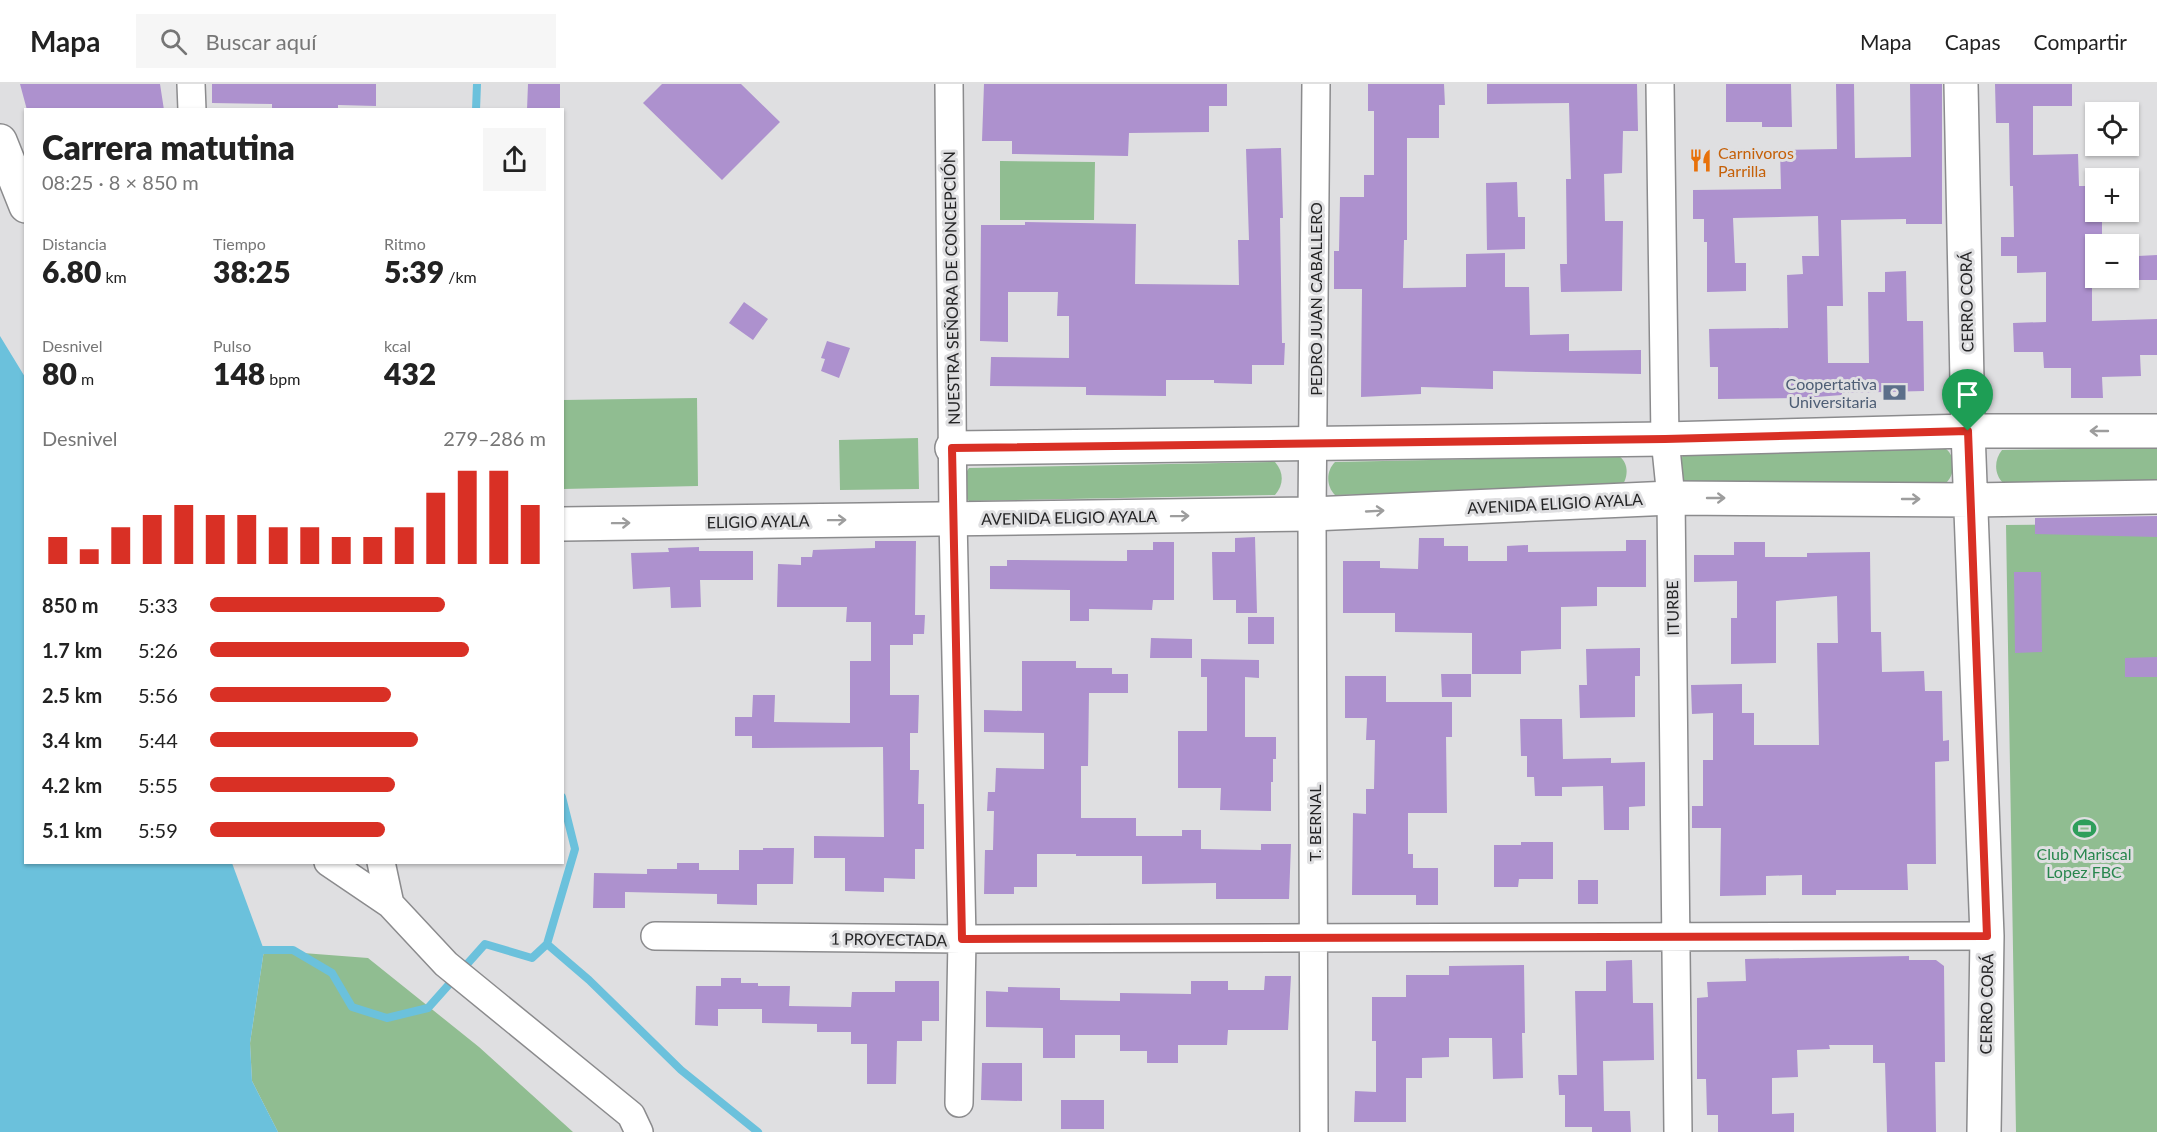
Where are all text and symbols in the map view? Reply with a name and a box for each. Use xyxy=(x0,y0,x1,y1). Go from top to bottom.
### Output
search box xyxy=(136,14,556,68)
text: Mapa xyxy=(30,24,100,58)
icon: search xyxy=(157,25,190,58)
text: Buscar aquí xyxy=(205,28,317,55)
text: Mapa xyxy=(1860,29,1912,54)
text: Capas xyxy=(1945,29,2001,54)
text: Compartir xyxy=(2034,29,2127,54)
map controls xyxy=(2085,102,2139,288)
button: locate xyxy=(2085,102,2139,156)
text: Carrera matutina xyxy=(42,127,295,167)
button: share xyxy=(483,128,546,191)
place label: Carnivoros Parrilla xyxy=(1718,143,1794,180)
restaurant icon: Carnivoros Parrilla xyxy=(1687,148,1713,174)
street label: NUESTRA SEÑORA DE CONCEPCIÓN xyxy=(939,151,963,425)
button: + xyxy=(2085,168,2139,222)
text: 08:25 · 8 × 850 m xyxy=(42,170,199,194)
street label: PEDRO JUAN CABALLERO xyxy=(1306,202,1325,396)
text: Distancia xyxy=(42,234,107,253)
text: Tiempo xyxy=(213,234,266,253)
text: Ritmo xyxy=(384,234,426,253)
button: − xyxy=(2085,234,2139,288)
street label: CERRO CORÁ xyxy=(1956,251,1976,353)
text: 6.80 xyxy=(42,253,101,289)
text: 38:25 xyxy=(213,253,291,289)
text: 5:39 xyxy=(384,253,444,289)
text: km xyxy=(101,267,127,286)
text: /km xyxy=(444,267,477,286)
text: Desnivel xyxy=(42,336,102,355)
text: Pulso xyxy=(213,336,251,355)
text: kcal xyxy=(384,336,411,355)
text: 80 xyxy=(42,355,77,391)
text: 148 xyxy=(213,355,265,391)
text: 432 xyxy=(384,355,436,391)
text: m xyxy=(77,369,94,388)
text: bpm xyxy=(265,369,300,388)
pin xyxy=(1942,369,1993,431)
place label: Coopertativa Universitaria xyxy=(1786,374,1877,411)
icon: arrive xyxy=(1951,378,1984,411)
bank icon: Coopertativa Universitaria xyxy=(1882,379,1908,405)
one-way arrow xyxy=(2089,425,2109,437)
text: Desnivel xyxy=(42,426,118,450)
text: 279–286 m xyxy=(443,426,546,450)
street label: AVENIDA ELIGIO AYALA xyxy=(1467,489,1643,517)
one-way arrow xyxy=(1706,492,1726,504)
one-way arrow xyxy=(1901,493,1921,505)
street label: AVENIDA ELIGIO AYALA xyxy=(981,506,1157,528)
one-way arrow xyxy=(1364,506,1384,517)
one-way arrow xyxy=(1169,510,1189,522)
street label: ELIGIO AYALA xyxy=(706,511,810,531)
one-way arrow xyxy=(826,514,846,526)
one-way arrow xyxy=(610,517,630,529)
street label: ITURBE xyxy=(1662,580,1682,636)
text: 850 m xyxy=(42,593,98,617)
text: 5:33 xyxy=(138,593,178,617)
text: 1.7 km xyxy=(42,638,102,662)
text: 5:26 xyxy=(138,638,178,662)
text: 2.5 km xyxy=(42,683,102,707)
text: 5:56 xyxy=(138,683,178,707)
text: 3.4 km xyxy=(42,728,102,752)
text: 5:44 xyxy=(138,728,178,752)
text: 4.2 km xyxy=(42,773,102,797)
text: 5:55 xyxy=(138,773,178,797)
street label: T. BERNAL xyxy=(1305,784,1324,862)
sports icon: Club Mariscal Lopez FBC xyxy=(2071,815,2097,841)
text: 5.1 km xyxy=(42,818,102,842)
text: 5:59 xyxy=(138,818,178,842)
place label: Club Mariscal Lopez FBC xyxy=(2037,844,2131,881)
street label: 1 PROYECTADA xyxy=(831,928,948,950)
street label: CERRO CORÁ xyxy=(1976,953,1996,1055)

